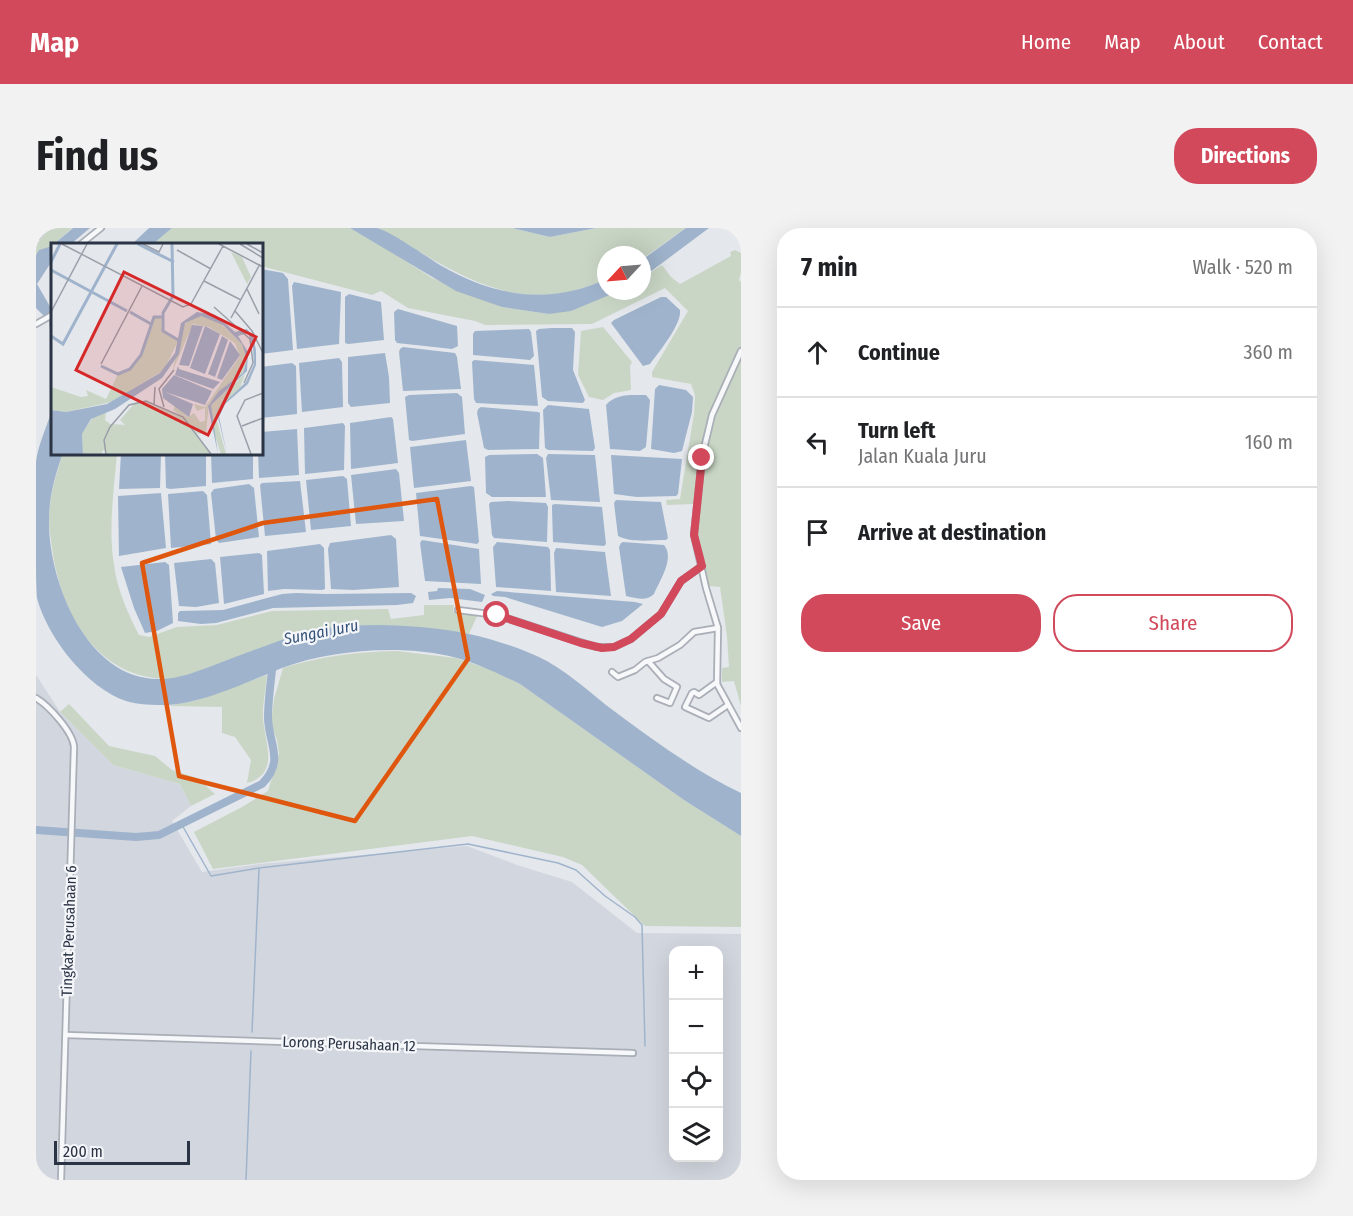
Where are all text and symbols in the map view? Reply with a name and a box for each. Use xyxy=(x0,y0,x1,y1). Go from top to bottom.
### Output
text: Map xyxy=(30,26,79,59)
text: Home xyxy=(1021,29,1071,55)
text: Map xyxy=(1104,29,1141,55)
text: About xyxy=(1174,29,1225,55)
text: Contact xyxy=(1258,29,1323,55)
button: Directions xyxy=(1174,128,1317,184)
text: Find us xyxy=(36,131,158,181)
inset map xyxy=(51,243,262,454)
north arrow xyxy=(597,246,651,300)
text: 7 min xyxy=(801,252,858,283)
text: Walk · 520 m xyxy=(1192,255,1293,279)
icon: ahead xyxy=(801,336,834,369)
text: Continue xyxy=(858,339,940,366)
text: 360 m xyxy=(1244,340,1293,364)
text: Turn left xyxy=(858,417,936,444)
icon: left xyxy=(801,426,834,459)
text: 160 m xyxy=(1245,430,1293,454)
route end xyxy=(688,444,714,470)
text: Jalan Kuala Juru xyxy=(858,444,987,468)
icon: arrive xyxy=(801,516,834,549)
text: Arrive at destination xyxy=(858,519,1046,546)
button: Save xyxy=(801,594,1041,652)
button: Share xyxy=(1053,594,1293,652)
route start xyxy=(483,601,509,627)
water label: Sungai Juru xyxy=(281,615,360,649)
street label: Tingkat Perusahaan 6 xyxy=(58,865,80,997)
map controls xyxy=(669,946,723,1162)
button: + xyxy=(669,946,723,1000)
button: − xyxy=(669,1000,723,1054)
street label: Lorong Perusahaan 12 xyxy=(282,1033,416,1055)
button: locate xyxy=(669,1054,723,1108)
button: layers xyxy=(669,1108,723,1162)
scale bar xyxy=(54,1138,190,1166)
text: 200 m xyxy=(63,1142,103,1161)

